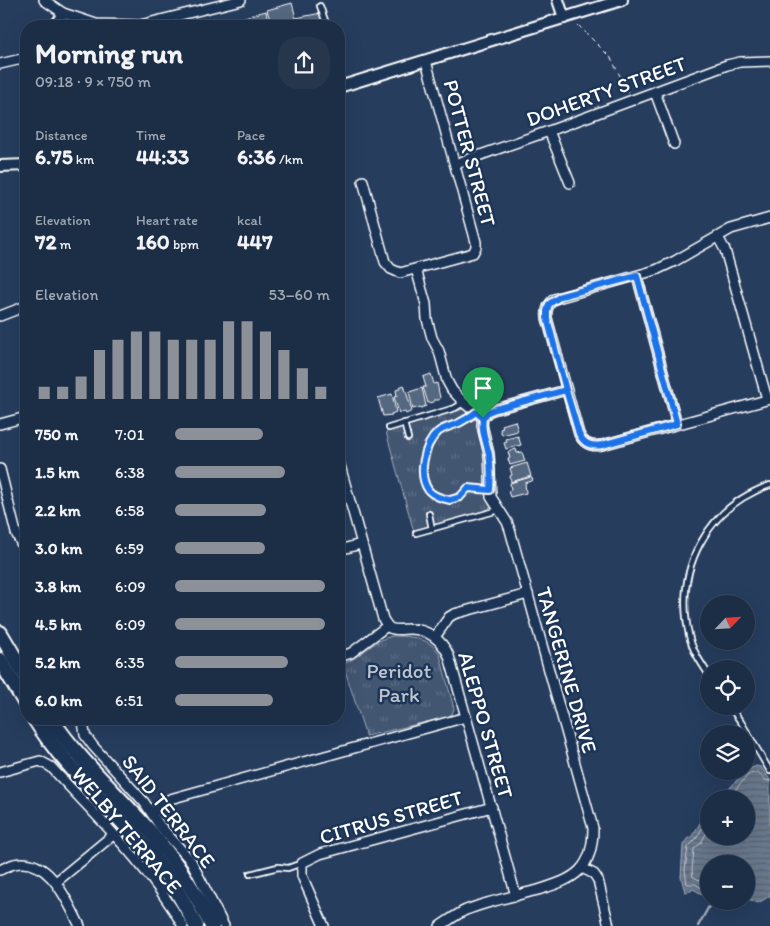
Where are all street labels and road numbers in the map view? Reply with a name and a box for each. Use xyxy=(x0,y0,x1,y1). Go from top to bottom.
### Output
street label: DOHERTY STREET xyxy=(523,50,690,132)
street label: POTTER STREET xyxy=(438,77,502,229)
street label: TANGERINE DRIVE xyxy=(531,584,603,756)
street label: ALEPPO STREET xyxy=(453,649,519,802)
street label: SAID TERRACE xyxy=(117,750,221,873)
street label: WELBY TERRACE xyxy=(67,761,187,899)
street label: CITRUS STREET xyxy=(317,785,466,849)

